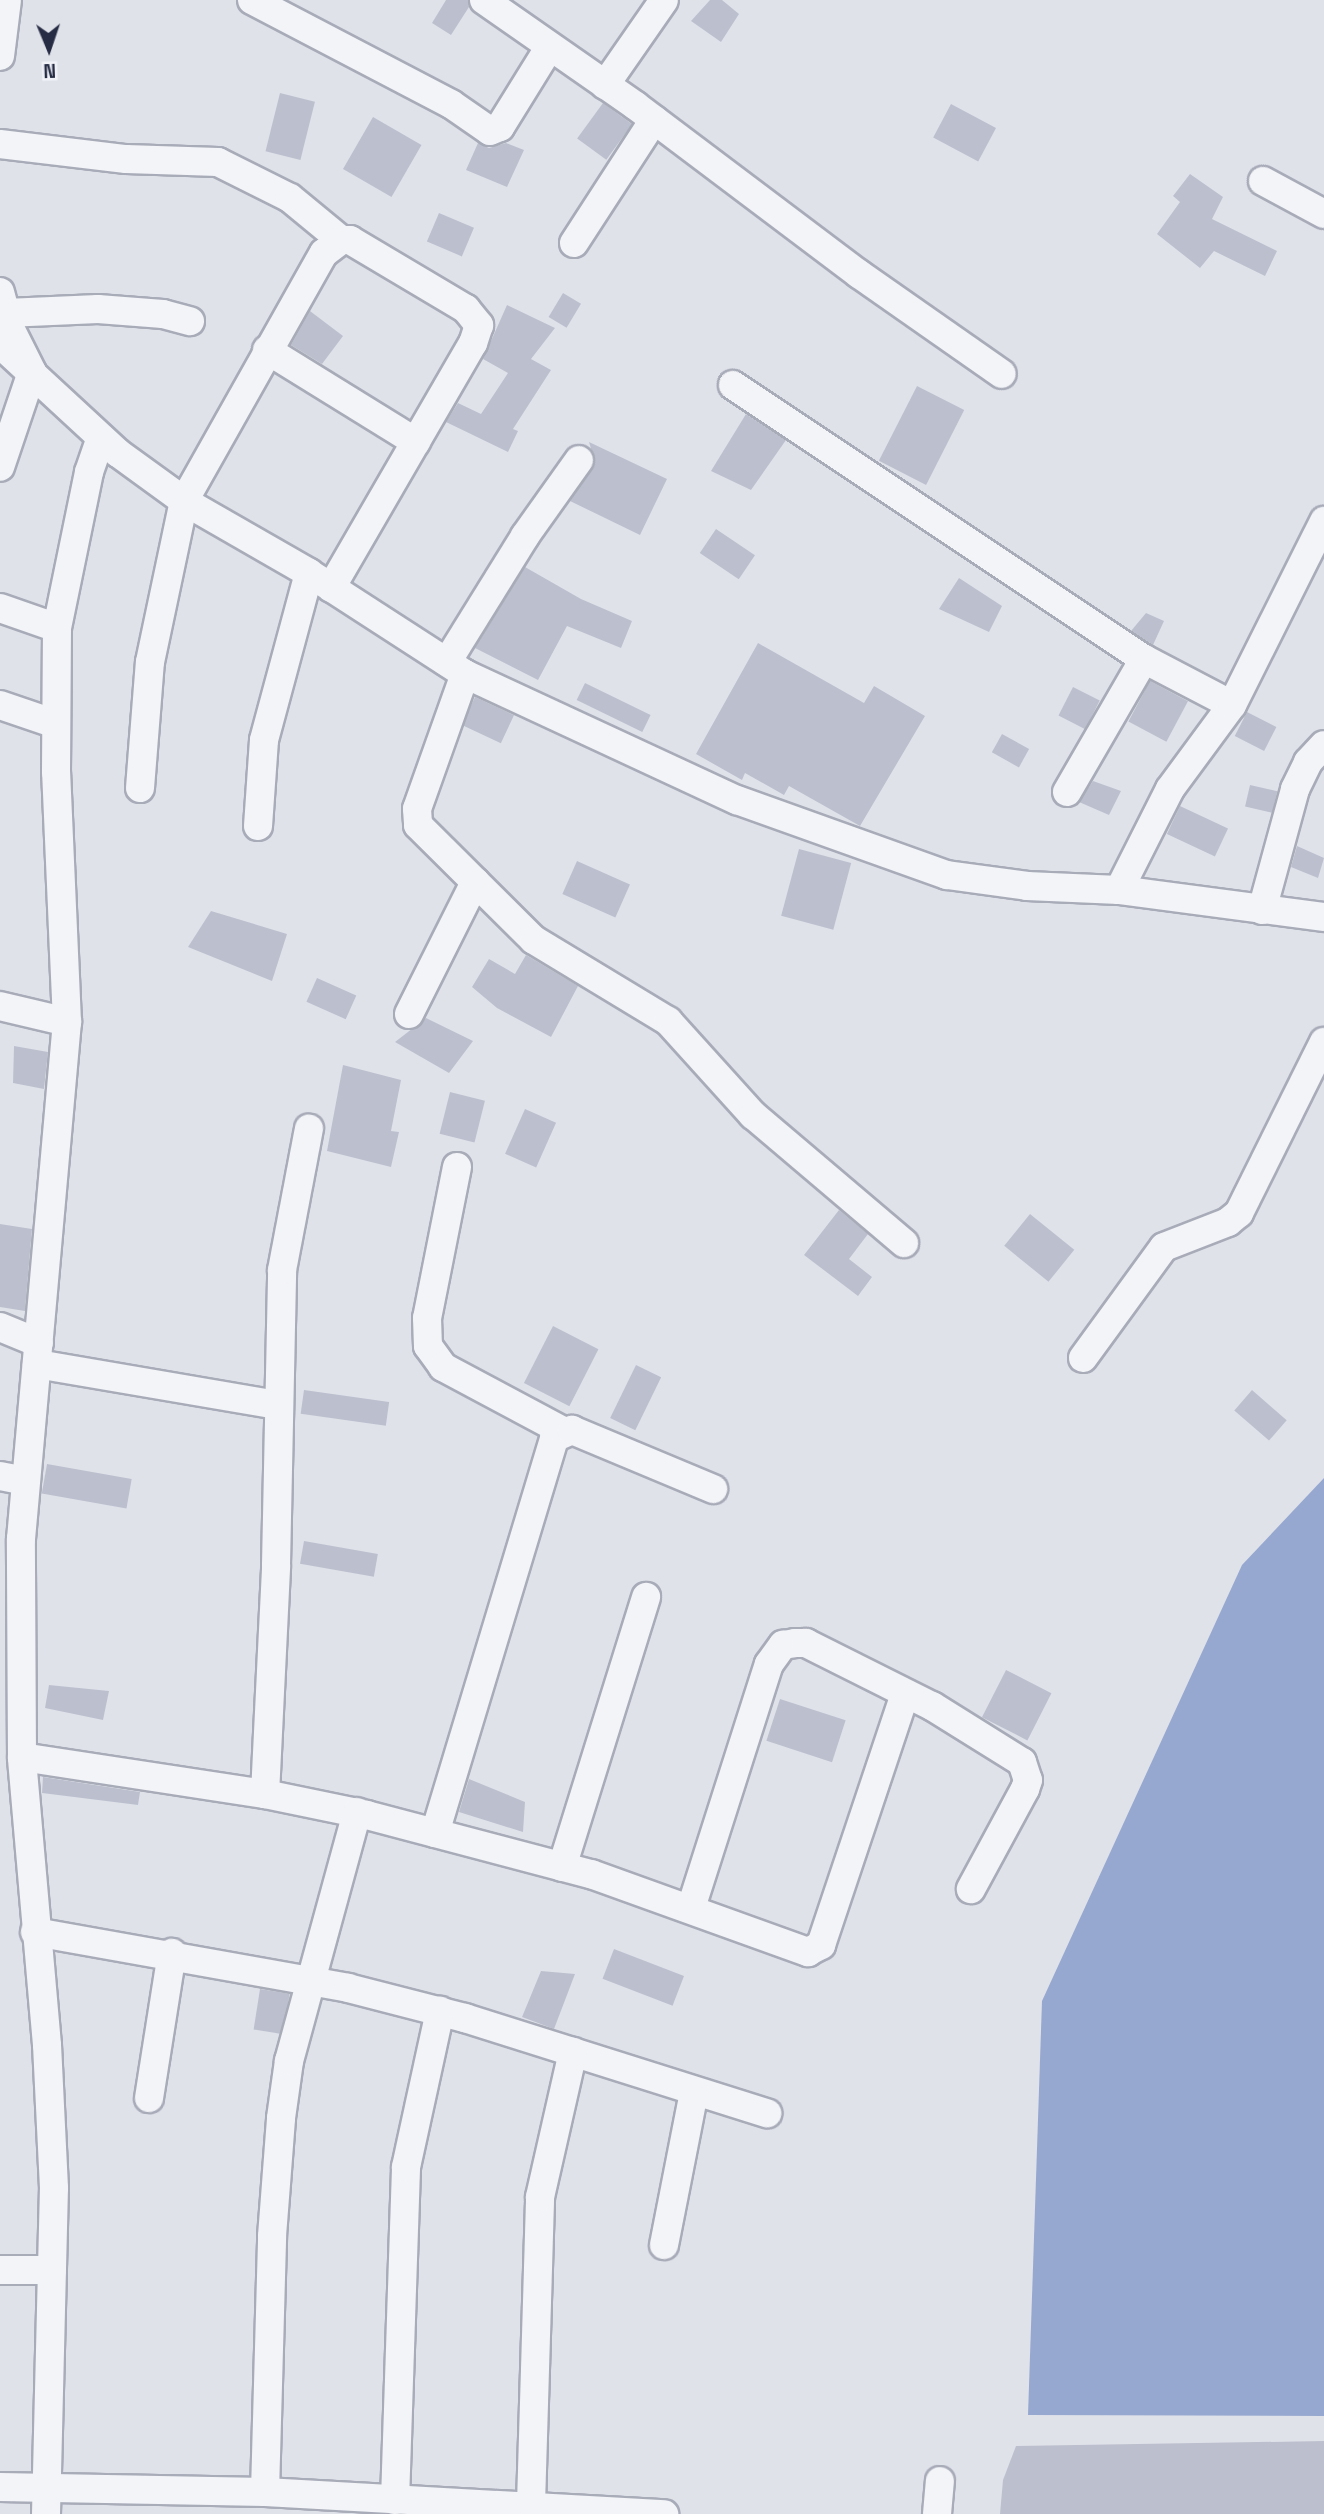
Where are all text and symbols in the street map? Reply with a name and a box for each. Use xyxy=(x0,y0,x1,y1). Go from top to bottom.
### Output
north arrow xyxy=(14,14,84,84)
text: N xyxy=(43,58,57,83)

